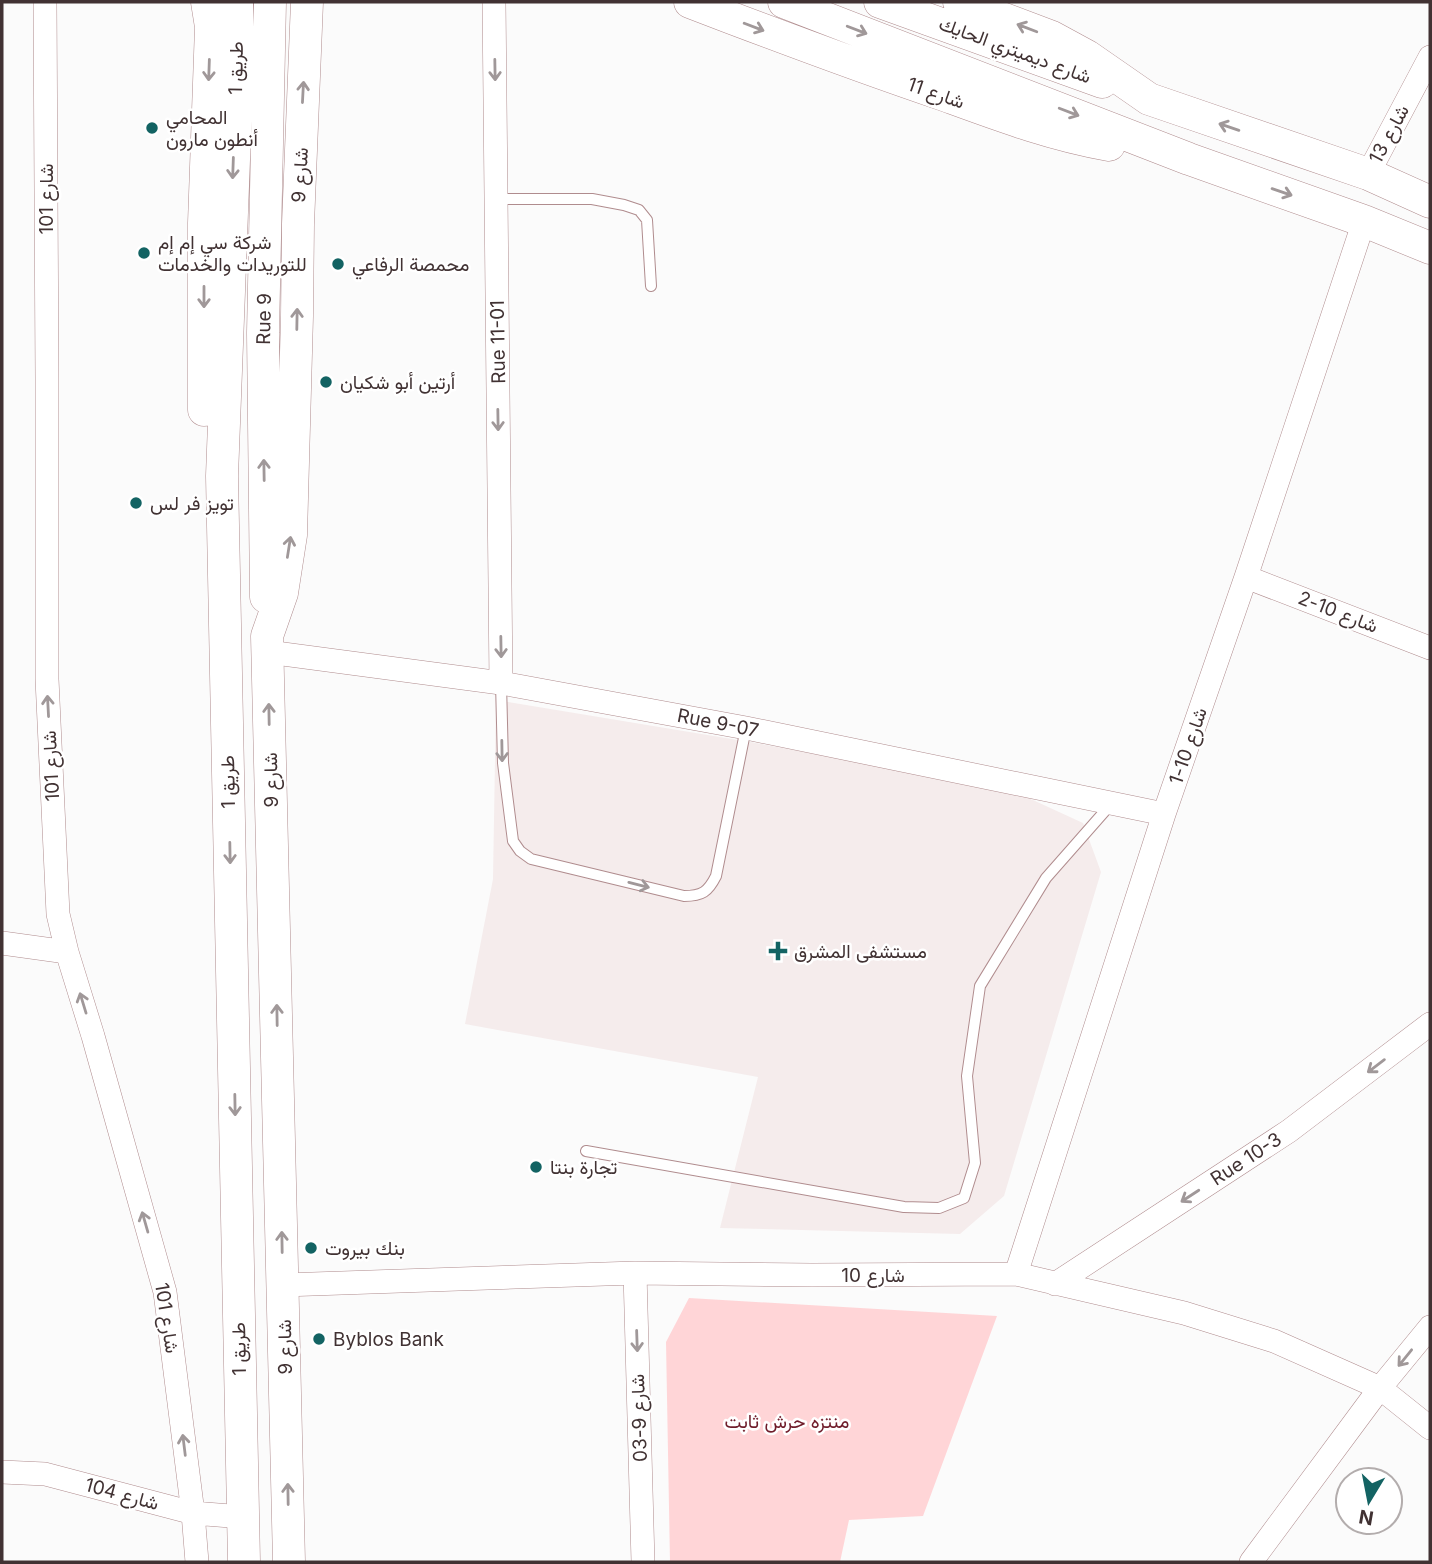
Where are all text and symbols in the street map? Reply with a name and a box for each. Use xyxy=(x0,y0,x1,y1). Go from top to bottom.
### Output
street label: شارع ديميتري الحايك xyxy=(934,12,1094,92)
one-way arrow xyxy=(1017,20,1039,33)
one-way arrow xyxy=(742,21,764,34)
one-way arrow xyxy=(845,25,867,38)
street label: طريق 1 xyxy=(224,41,248,95)
one-way arrow xyxy=(202,58,215,81)
one-way arrow xyxy=(488,58,502,81)
street label: شارع 11 xyxy=(904,73,968,114)
one-way arrow xyxy=(297,81,310,104)
street label: شارع 13 xyxy=(1364,101,1415,168)
place label: المحامي أنطون مارون xyxy=(166,106,258,151)
one-way arrow xyxy=(1057,107,1079,120)
marker: المحامي أنطون مارون xyxy=(144,120,160,136)
one-way arrow xyxy=(1218,120,1240,133)
street label: شارع 9 xyxy=(287,147,314,203)
one-way arrow xyxy=(227,156,240,179)
street label: شارع 101 xyxy=(35,163,59,235)
one-way arrow xyxy=(1271,187,1293,199)
place label: شركة سي إم إم للتوريدات والخدمات xyxy=(158,231,307,276)
marker: شركة سي إم إم للتوريدات والخدمات xyxy=(136,245,152,261)
place label: محمصة الرفاعي xyxy=(352,253,469,280)
marker: محمصة الرفاعي xyxy=(330,256,346,272)
one-way arrow xyxy=(197,285,211,308)
street label: Rue 9 xyxy=(252,293,276,345)
street label: Rue 11-01 xyxy=(486,300,510,384)
one-way arrow xyxy=(290,308,303,331)
place label: أرتين أبو شكيان xyxy=(340,371,455,394)
marker: أرتين أبو شكيان xyxy=(318,374,334,390)
one-way arrow xyxy=(492,408,505,431)
one-way arrow xyxy=(257,459,271,482)
place label: تويز فر لس xyxy=(150,492,234,515)
marker: تويز فر لس xyxy=(128,495,144,511)
one-way arrow xyxy=(283,536,296,559)
street label: شارع 10-2 xyxy=(1294,586,1381,639)
one-way arrow xyxy=(494,636,508,659)
one-way arrow xyxy=(41,695,54,717)
one-way arrow xyxy=(262,702,276,725)
street label: Rue 9-07 xyxy=(675,704,761,742)
street label: شارع 10-1 xyxy=(1164,705,1213,788)
street label: شارع 101 xyxy=(38,730,65,802)
one-way arrow xyxy=(496,739,509,762)
street label: شارع 9 xyxy=(259,752,284,808)
street label: طريق 1 xyxy=(216,755,240,809)
one-way arrow xyxy=(223,841,236,864)
one-way arrow xyxy=(627,879,650,892)
place label: مستشفى المشرق xyxy=(794,940,927,963)
marker: مستشفى المشرق xyxy=(768,941,788,961)
one-way arrow xyxy=(75,992,88,1014)
one-way arrow xyxy=(270,1003,283,1026)
one-way arrow xyxy=(1367,1058,1386,1073)
one-way arrow xyxy=(228,1093,242,1116)
street label: Rue 10-3 xyxy=(1206,1128,1286,1190)
place label: تجارة بنتا xyxy=(550,1156,617,1179)
marker: تجارة بنتا xyxy=(528,1159,544,1175)
one-way arrow xyxy=(1180,1189,1200,1203)
one-way arrow xyxy=(138,1211,151,1234)
one-way arrow xyxy=(276,1231,289,1254)
place label: بنك بيروت xyxy=(325,1237,405,1260)
marker: بنك بيروت xyxy=(303,1240,319,1256)
street label: شارع 10 xyxy=(841,1264,905,1288)
street label: شارع 101 xyxy=(149,1281,184,1355)
street label: شارع 9 xyxy=(273,1319,298,1375)
street label: طريق 1 xyxy=(227,1322,251,1376)
place label: Byblos Bank xyxy=(333,1328,445,1351)
one-way arrow xyxy=(630,1329,643,1352)
marker: Byblos Bank xyxy=(311,1331,327,1347)
one-way arrow xyxy=(1398,1348,1413,1366)
street label: شارع 9-03 xyxy=(626,1374,653,1462)
park label: منتزه حرش ثابت xyxy=(725,1410,849,1433)
one-way arrow xyxy=(178,1434,191,1457)
north arrow xyxy=(1334,1466,1404,1536)
street label: شارع 104 xyxy=(82,1473,161,1516)
one-way arrow xyxy=(281,1483,294,1506)
text: N xyxy=(1357,1505,1375,1530)

